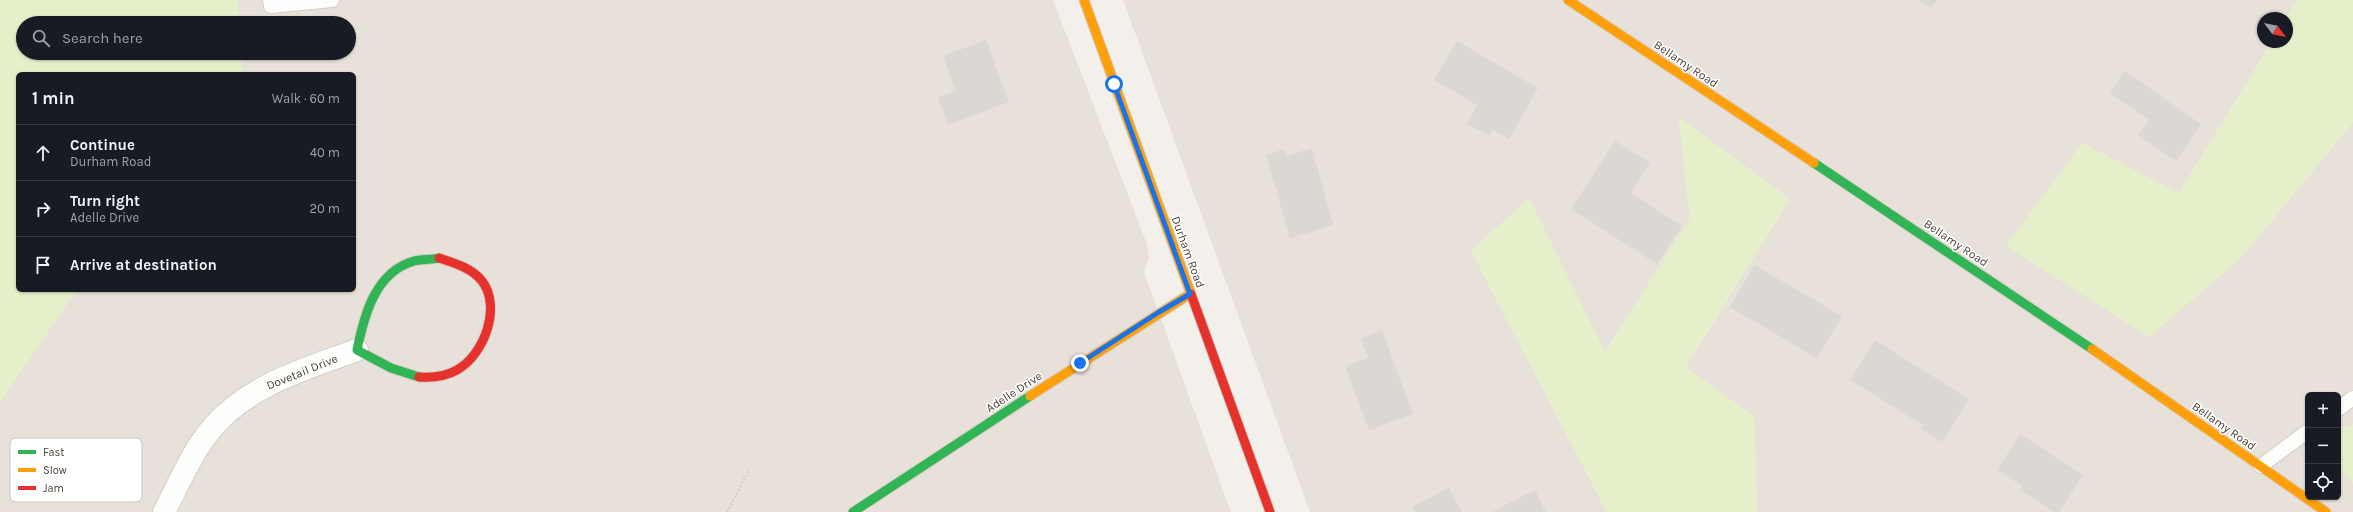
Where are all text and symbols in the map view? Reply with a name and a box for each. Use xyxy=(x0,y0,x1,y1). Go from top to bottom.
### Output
north arrow xyxy=(2257,12,2293,48)
search box xyxy=(16,16,356,60)
icon: search xyxy=(30,27,52,49)
text: Search here xyxy=(62,29,143,47)
street label: Bellamy Road xyxy=(1651,37,1721,91)
route start xyxy=(1105,75,1123,93)
text: 1 min xyxy=(32,88,75,108)
text: Walk · 60 m xyxy=(272,91,340,106)
text: Continue xyxy=(70,136,135,154)
icon: ahead xyxy=(32,142,54,164)
text: 40 m xyxy=(310,145,340,160)
text: Durham Road xyxy=(70,154,151,169)
text: Turn right xyxy=(70,192,140,210)
icon: right xyxy=(32,198,54,220)
text: 20 m xyxy=(310,201,340,216)
text: Adelle Drive xyxy=(70,210,139,225)
street label: Durham Road xyxy=(1169,214,1207,290)
street label: Bellamy Road xyxy=(1921,216,1991,270)
icon: arrive xyxy=(32,254,54,276)
text: Arrive at destination xyxy=(70,256,217,274)
street label: Dovetail Drive xyxy=(264,351,340,393)
route end xyxy=(1071,354,1089,372)
street label: Adelle Drive xyxy=(983,369,1045,415)
map controls xyxy=(2305,392,2341,500)
button: + xyxy=(2305,392,2341,428)
street label: Bellamy Road xyxy=(2190,399,2258,453)
button: − xyxy=(2305,428,2341,464)
legend xyxy=(10,438,142,502)
text: Fast xyxy=(43,446,64,459)
text: Slow xyxy=(43,464,67,477)
button: locate xyxy=(2305,464,2341,500)
text: Jam xyxy=(43,482,64,495)

